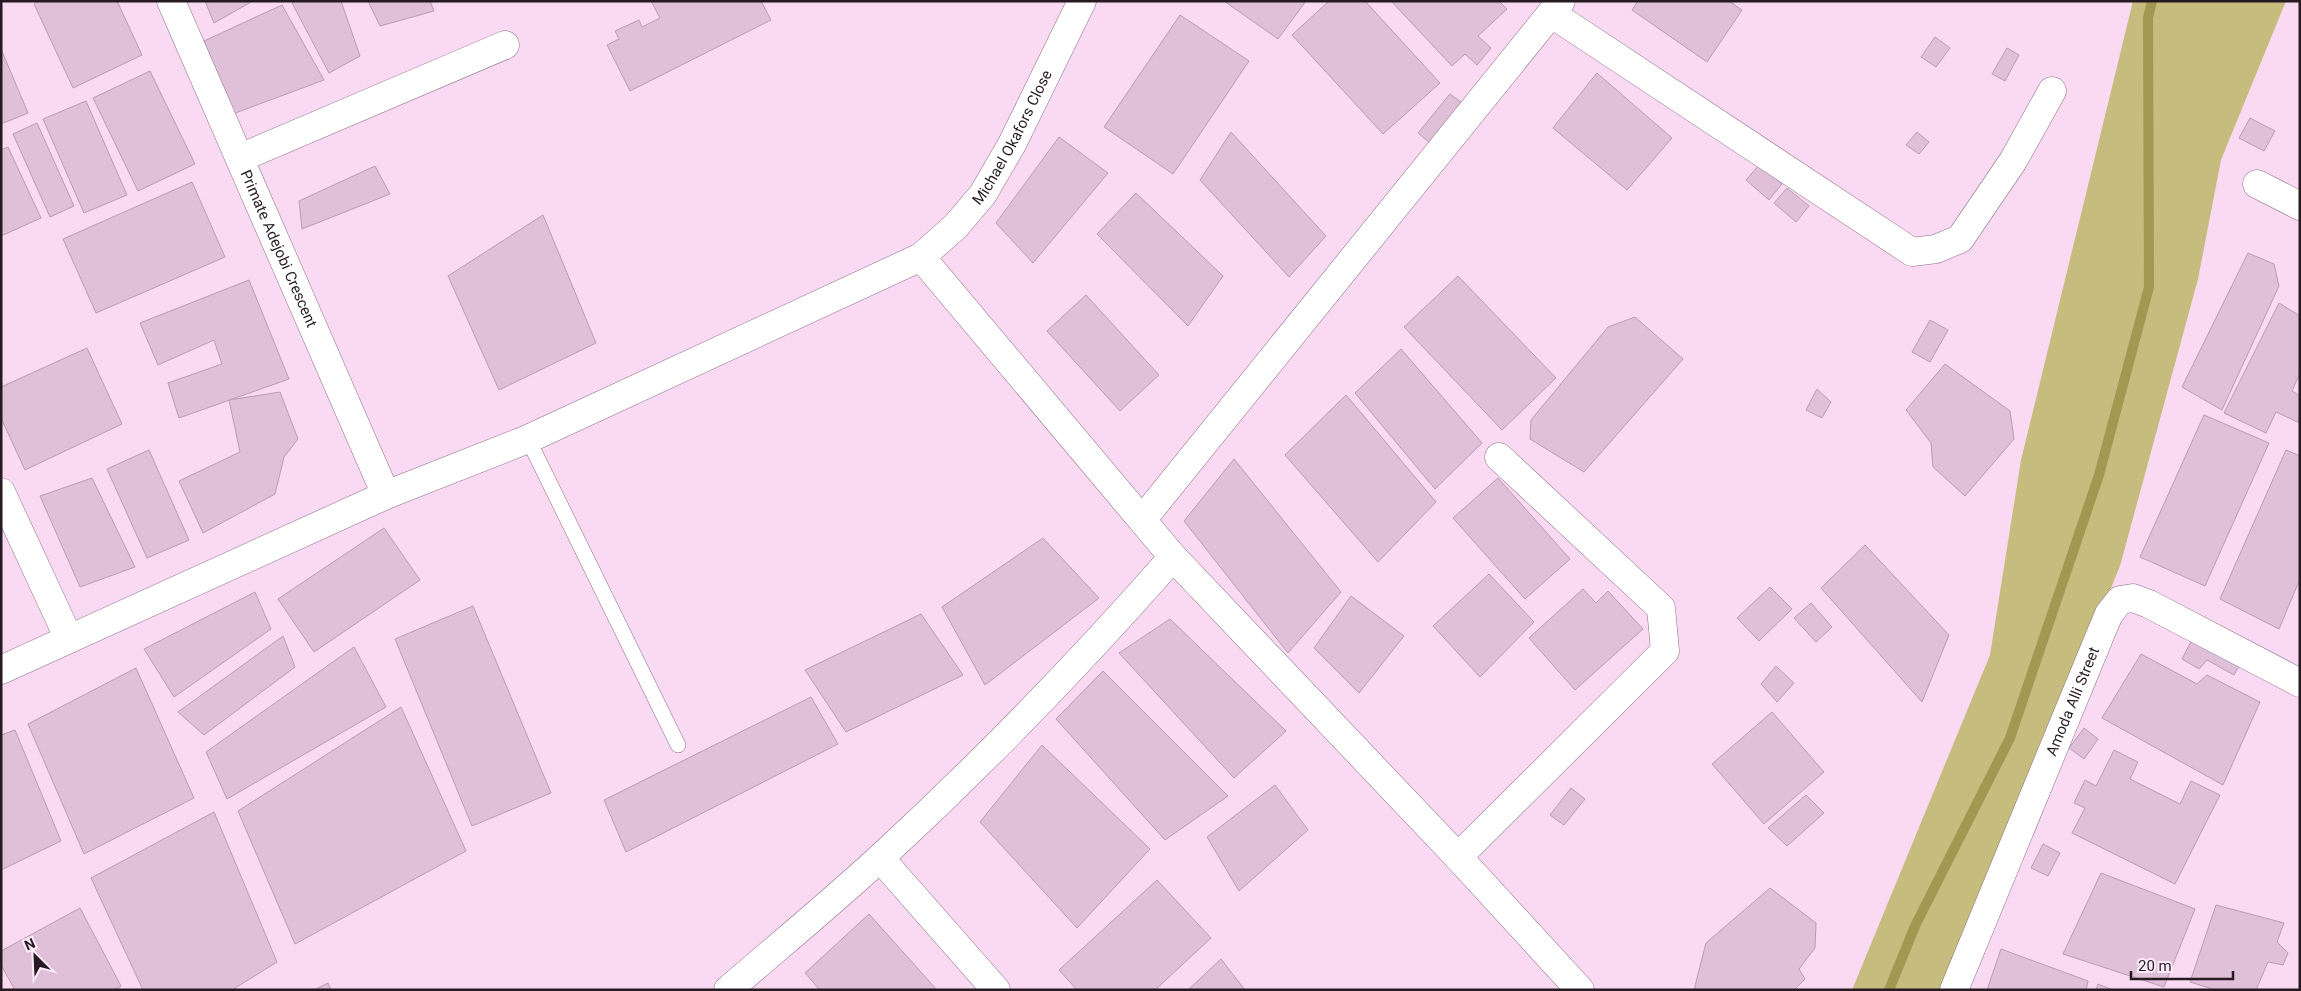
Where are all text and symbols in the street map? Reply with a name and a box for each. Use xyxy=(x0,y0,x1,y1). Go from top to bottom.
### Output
street label: Michael Okafors Close xyxy=(969,67,1056,209)
street label: Primate Adejobi Crescent xyxy=(237,167,321,330)
street label: Amoda Alli Street xyxy=(2042,644,2103,759)
north arrow xyxy=(10,931,60,981)
text: N xyxy=(22,935,37,953)
scale bar xyxy=(2131,948,2234,980)
text: 20 m xyxy=(2138,957,2172,975)

